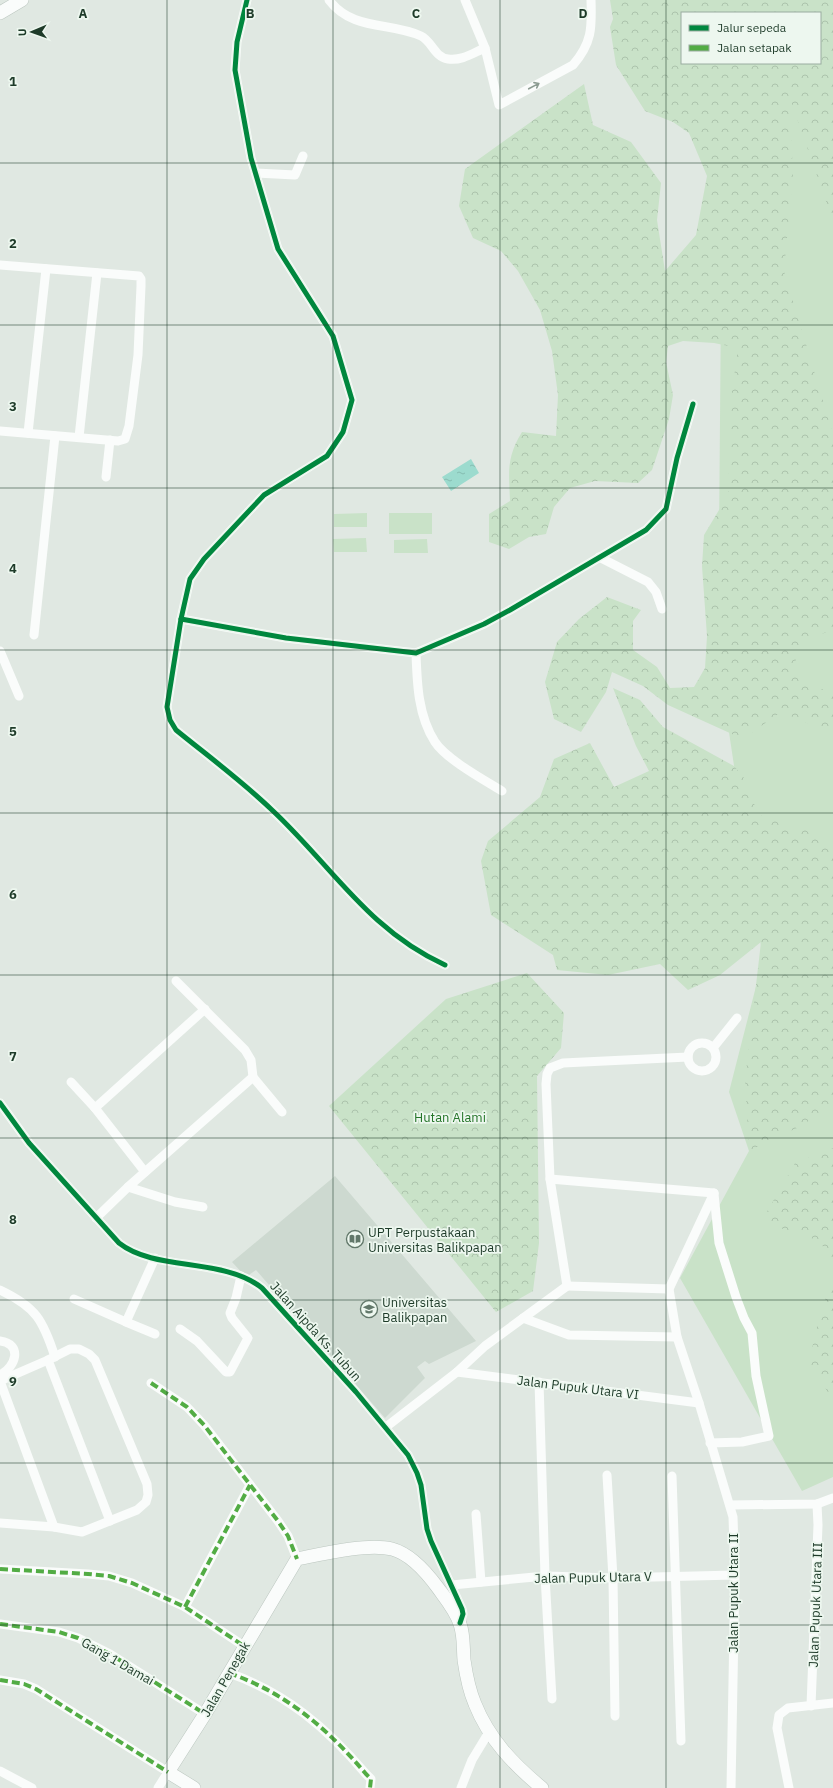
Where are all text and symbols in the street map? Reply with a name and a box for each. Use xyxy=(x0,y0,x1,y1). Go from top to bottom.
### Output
text: A xyxy=(79,5,88,22)
text: B xyxy=(246,5,255,22)
text: C xyxy=(412,5,421,22)
text: D xyxy=(578,5,588,22)
north arrow xyxy=(12,12,52,52)
legend xyxy=(681,12,821,64)
text: Jalur sepeda xyxy=(717,20,787,35)
text: U xyxy=(15,28,29,36)
text: Jalan setapak xyxy=(717,40,792,55)
text: 1 xyxy=(9,73,17,90)
one-way arrow xyxy=(527,82,539,90)
text: 2 xyxy=(9,235,17,252)
text: 3 xyxy=(9,398,17,415)
text: 4 xyxy=(9,560,17,577)
text: 5 xyxy=(9,723,17,740)
text: 6 xyxy=(9,886,17,903)
text: 7 xyxy=(9,1048,17,1065)
park label: Hutan Alami xyxy=(414,1109,486,1126)
text: 8 xyxy=(9,1211,17,1228)
place label: UPT Perpustakaan Universitas Balikpapan xyxy=(368,1224,502,1256)
library icon: UPT Perpustakaan Universitas Balikpapan xyxy=(345,1229,365,1249)
street label: Jalan Aipda Ks. Tubun xyxy=(266,1278,365,1385)
place label: Universitas Balikpapan xyxy=(382,1294,447,1326)
school or university icon: Universitas Balikpapan xyxy=(359,1299,379,1319)
street label: Jalan Pupuk Utara VI xyxy=(516,1372,640,1403)
text: 9 xyxy=(9,1373,17,1390)
street label: Jalan Pupuk Utara II xyxy=(725,1533,742,1653)
street label: Jalan Pupuk Utara III xyxy=(805,1542,826,1668)
street label: Jalan Pupuk Utara V xyxy=(534,1568,652,1587)
street label: Gang 1 Damai xyxy=(78,1634,157,1689)
street label: Jalan Penegak xyxy=(197,1638,254,1720)

